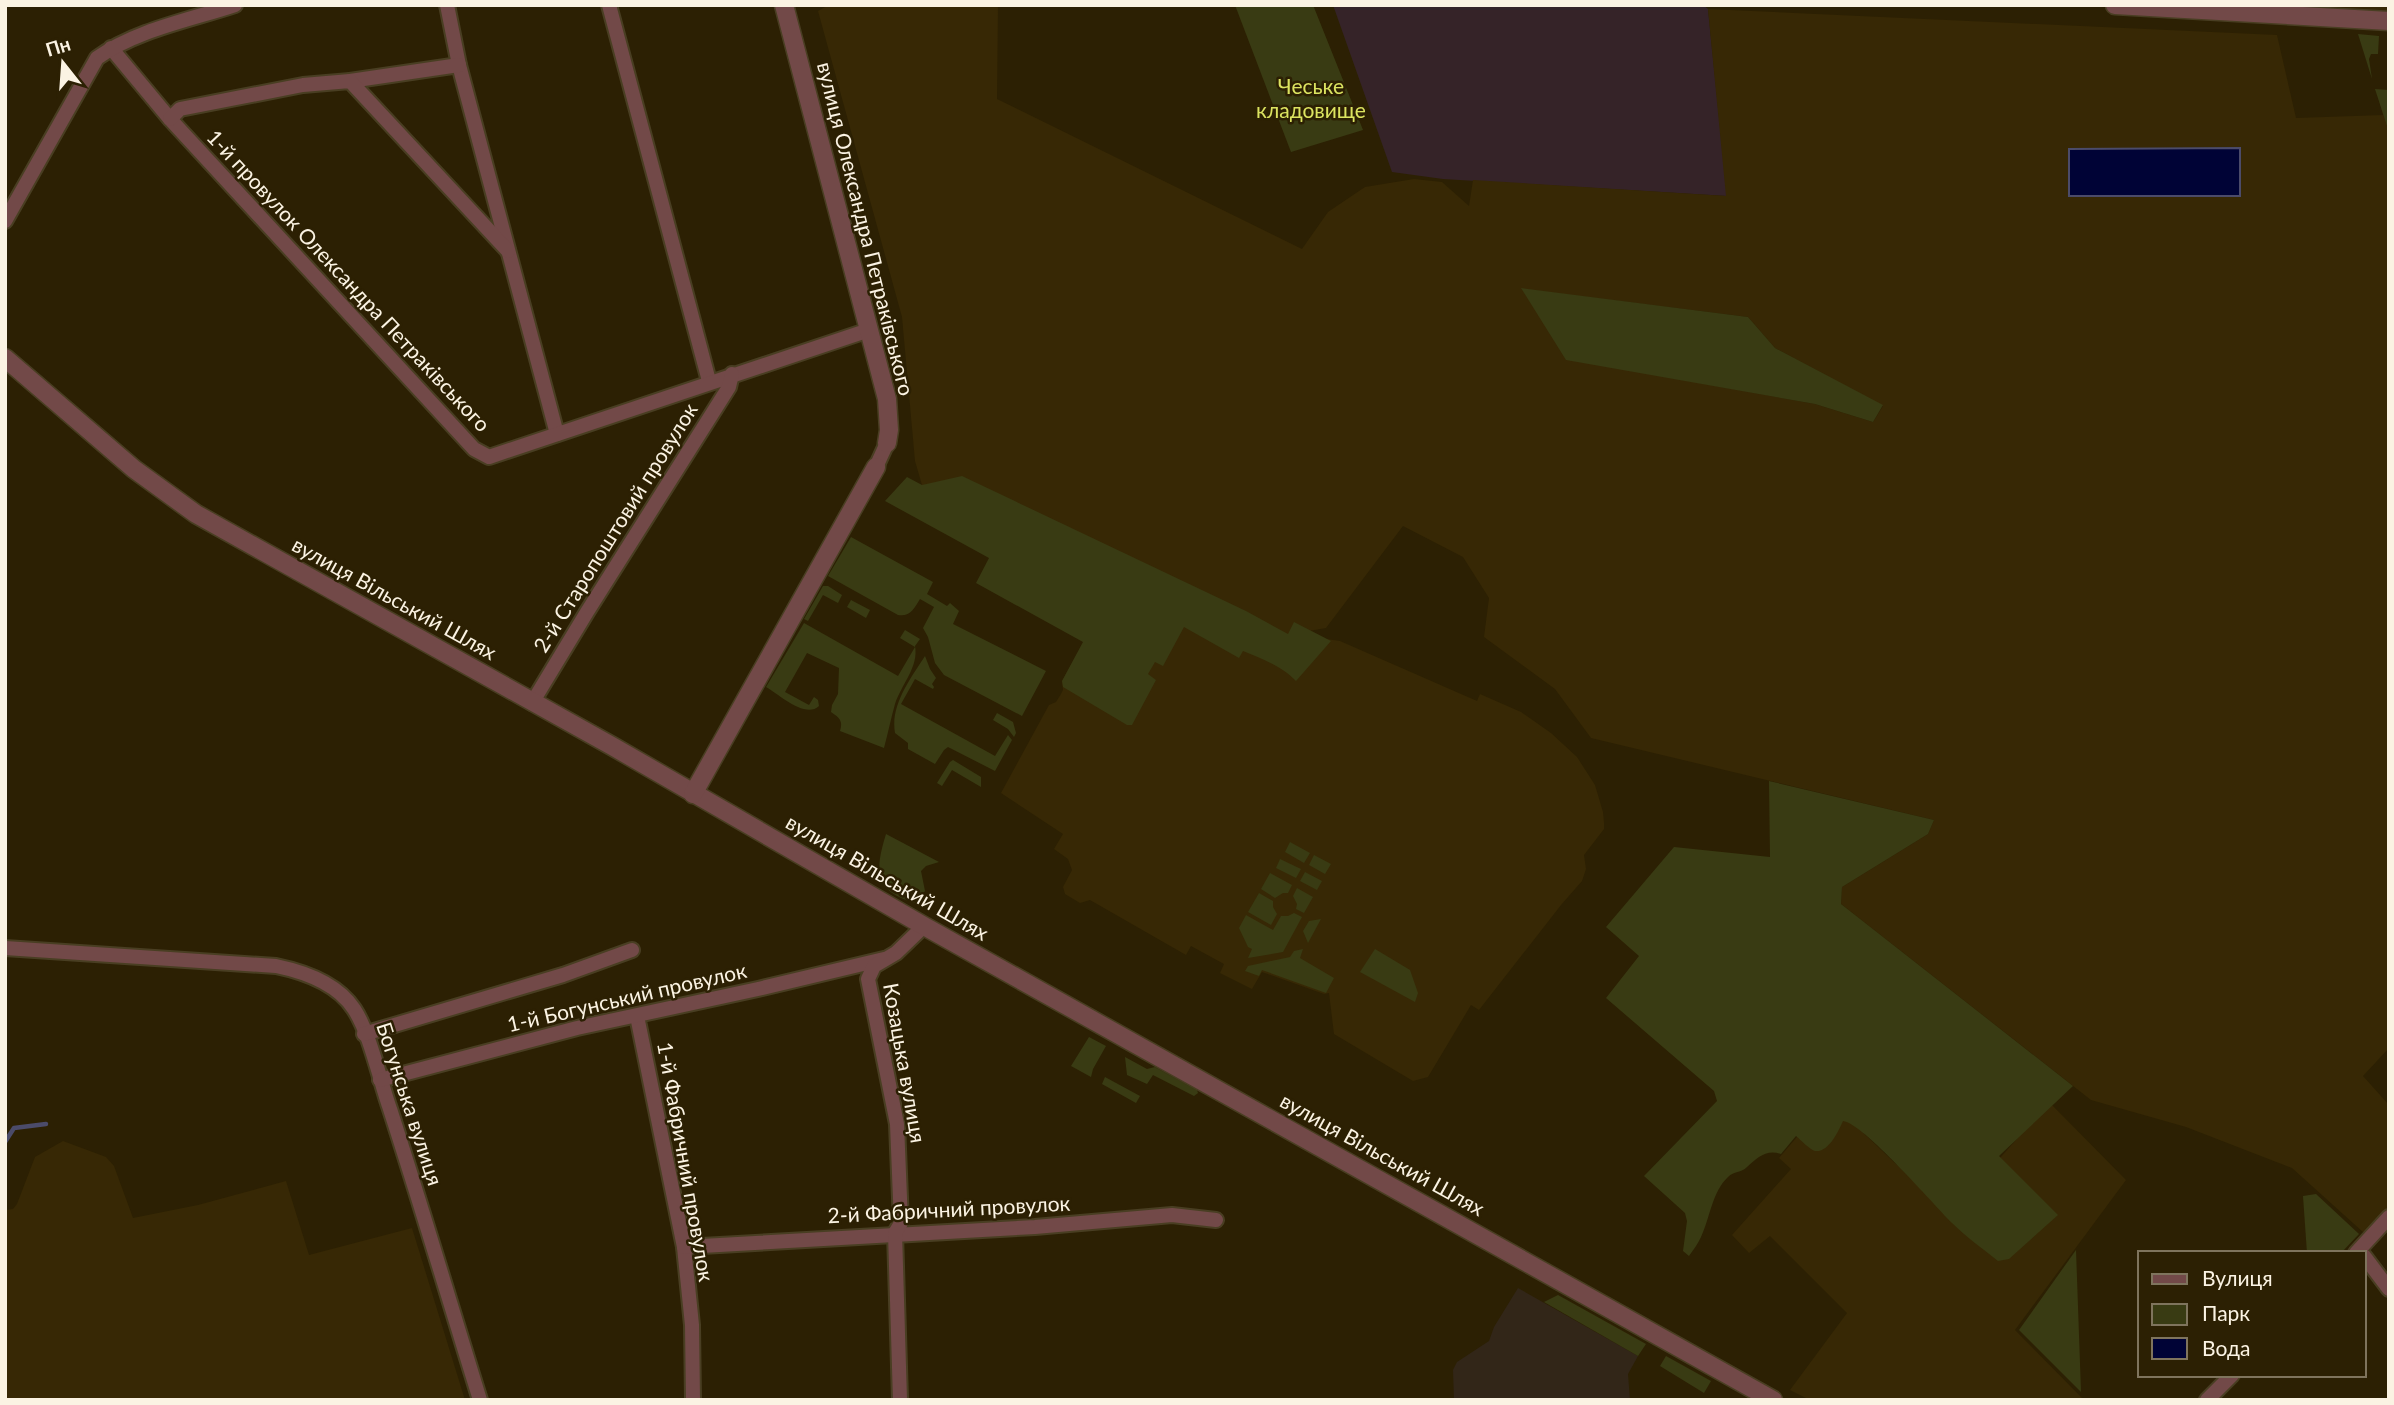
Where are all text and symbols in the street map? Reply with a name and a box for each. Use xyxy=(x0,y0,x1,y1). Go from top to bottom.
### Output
north arrow xyxy=(28,28,98,98)
text: Пн xyxy=(43,32,73,61)
street label: вулиця Олександра Петраківського xyxy=(813,59,920,398)
park label: Чеське кладовище xyxy=(1256,73,1366,122)
street label: 1-й провулок Олександра Петраківського xyxy=(202,124,496,436)
street label: 2-й Старопоштовий провулок xyxy=(527,398,702,656)
street label: вулиця Вільський Шлях xyxy=(288,531,502,665)
street label: вулиця Вільський Шлях xyxy=(782,808,994,945)
street label: 1-й Богунський провулок xyxy=(505,957,749,1036)
street label: Козацька вулиця xyxy=(879,981,932,1145)
street label: Богунська вулиця xyxy=(372,1019,449,1188)
street label: 1-й Фабричний провулок xyxy=(653,1040,720,1284)
street label: вулиця Вільський Шлях xyxy=(1276,1087,1490,1221)
street label: 2-й Фабричний провулок xyxy=(827,1190,1071,1227)
legend xyxy=(2138,1251,2366,1377)
text: Вулиця xyxy=(2202,1265,2273,1290)
text: Парк xyxy=(2202,1300,2250,1325)
text: Вода xyxy=(2202,1335,2250,1360)

